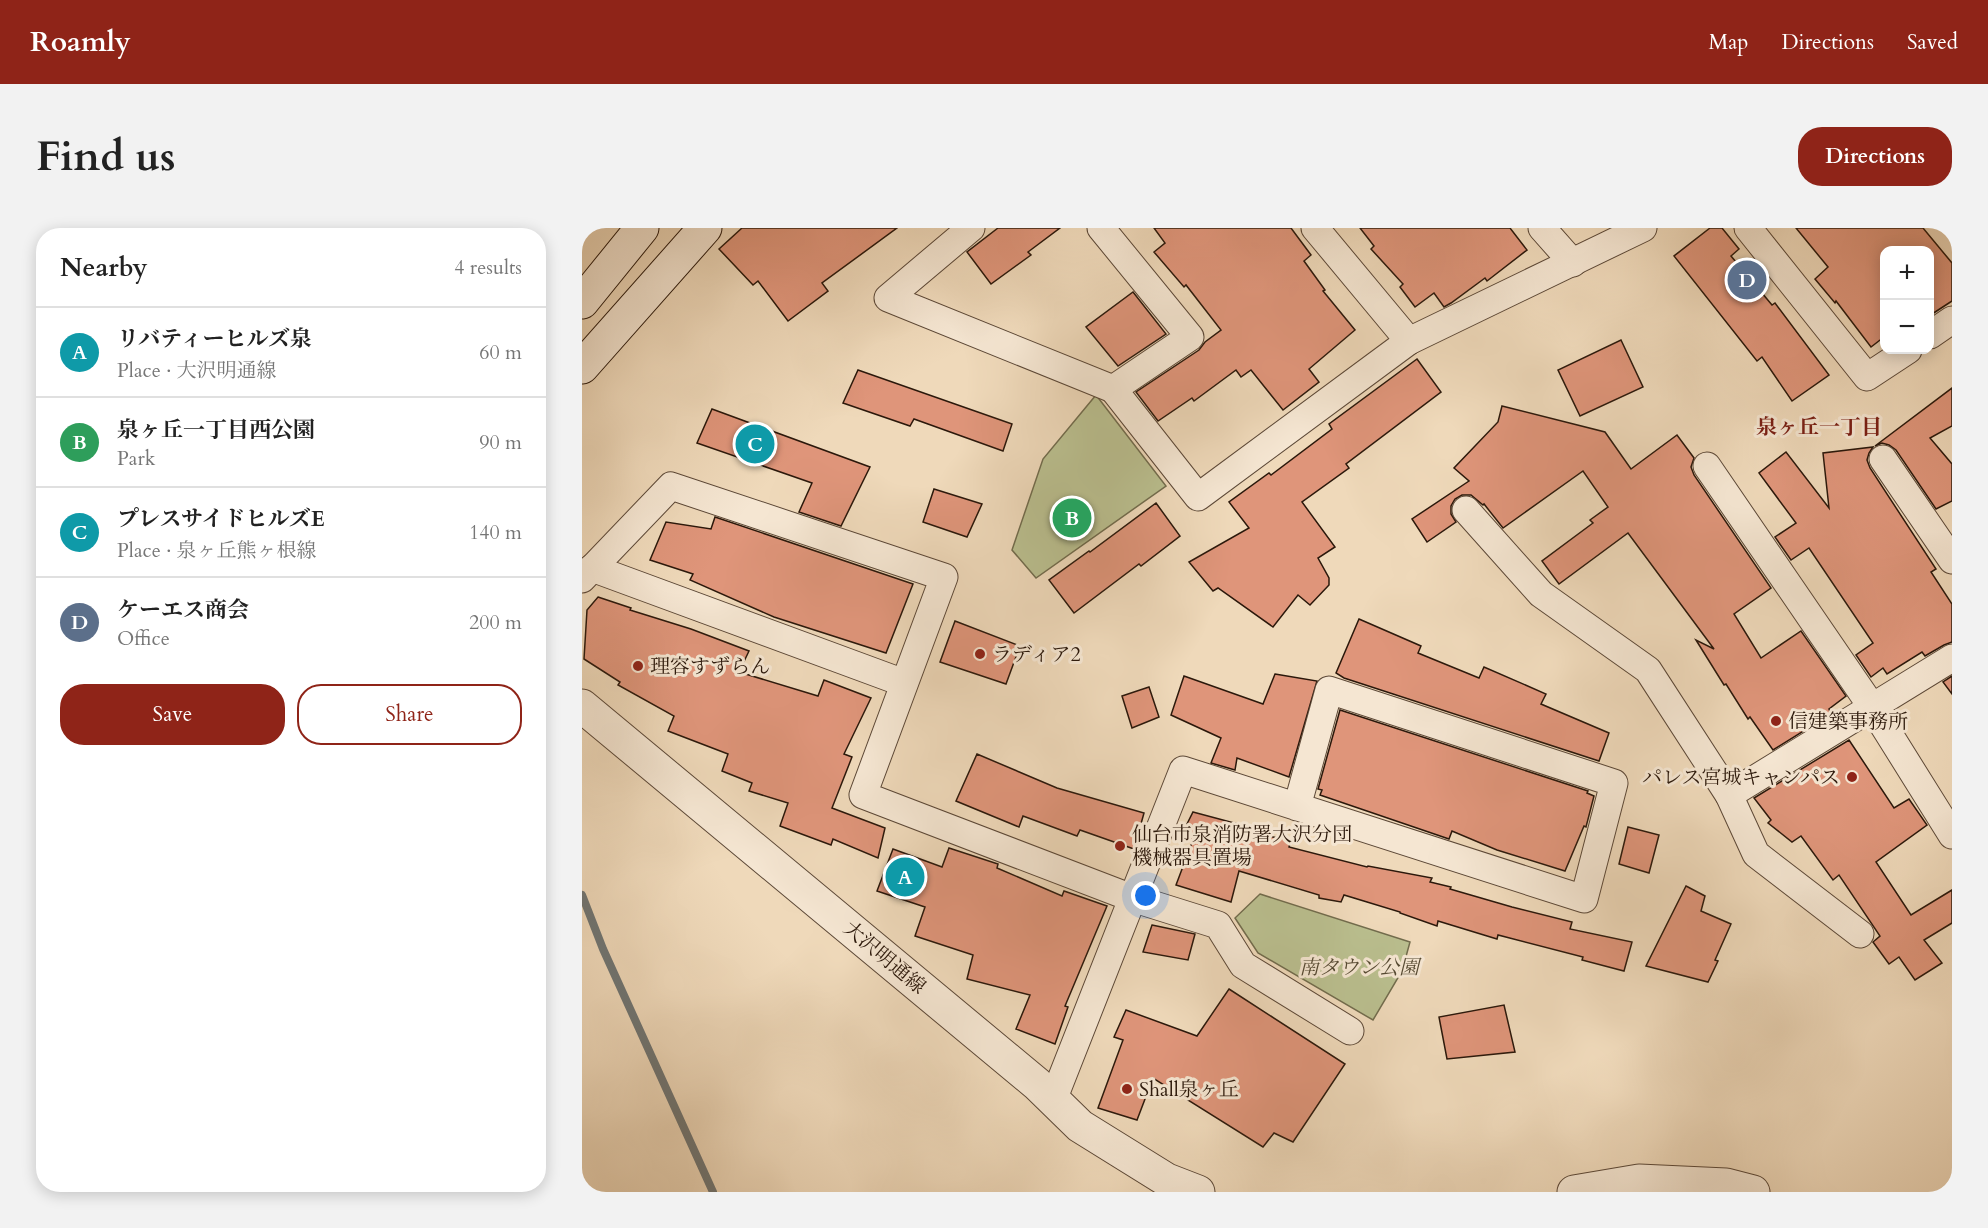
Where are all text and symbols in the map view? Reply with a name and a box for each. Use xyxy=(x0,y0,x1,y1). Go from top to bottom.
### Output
text: Roamly xyxy=(30,23,131,61)
text: Map xyxy=(1708,28,1748,57)
text: Directions xyxy=(1781,28,1874,57)
text: Saved xyxy=(1907,28,1958,57)
button: Directions xyxy=(1798,127,1952,186)
text: Find us xyxy=(36,128,176,185)
map controls xyxy=(1880,246,1934,354)
button: + xyxy=(1880,246,1934,300)
text: Nearby xyxy=(60,250,148,285)
text: 4 results xyxy=(454,254,522,281)
pin: D xyxy=(1728,257,1766,302)
button: − xyxy=(1880,300,1934,354)
text: リバティーヒルズ泉 xyxy=(117,324,312,354)
text: A xyxy=(72,339,87,366)
text: 60 m xyxy=(479,339,522,366)
text: Place · 大沢明通線 xyxy=(117,357,277,384)
district label: 泉ヶ丘一丁目 xyxy=(1756,413,1882,442)
text: 泉ヶ丘一丁目西公園 xyxy=(117,415,315,445)
pin: C xyxy=(736,422,774,466)
text: B xyxy=(72,429,87,456)
text: 90 m xyxy=(479,429,522,456)
text: Park xyxy=(117,445,155,472)
pin: B xyxy=(1052,496,1092,540)
text: プレスサイドヒルズE xyxy=(117,504,325,534)
text: C xyxy=(72,519,87,546)
text: 140 m xyxy=(469,519,522,546)
text: Place · 泉ヶ丘熊ヶ根線 xyxy=(117,537,317,564)
text: ケーエス商会 xyxy=(117,595,249,625)
text: D xyxy=(71,609,88,636)
text: 200 m xyxy=(469,609,522,636)
text: Office xyxy=(117,625,170,652)
place label: ラディア2 xyxy=(992,641,1081,668)
marker: ラディア2 xyxy=(973,647,987,661)
place label: 理容すずらん xyxy=(650,653,770,680)
marker: 理容すずらん xyxy=(631,659,645,673)
button: Save xyxy=(60,684,285,745)
button: Share xyxy=(297,684,522,745)
place label: 信建築事務所 xyxy=(1788,708,1908,735)
marker: 信建築事務所 xyxy=(1769,714,1783,728)
place label: パレス宮城キャンパス xyxy=(1642,764,1840,791)
marker: パレス宮城キャンパス xyxy=(1845,770,1859,784)
place label: 仙台市泉消防署大沢分団 機械器具置場 xyxy=(1132,821,1352,871)
marker: 仙台市泉消防署大沢分団 機械器具置場 xyxy=(1113,839,1127,853)
pin: A xyxy=(886,854,924,900)
your location xyxy=(1131,881,1160,910)
street label: 大沢明通線 xyxy=(838,915,932,1000)
park label: 南タウン公園 xyxy=(1299,954,1422,981)
place label: Shall泉ヶ丘 xyxy=(1139,1076,1239,1103)
marker: Shall泉ヶ丘 xyxy=(1120,1082,1134,1096)

